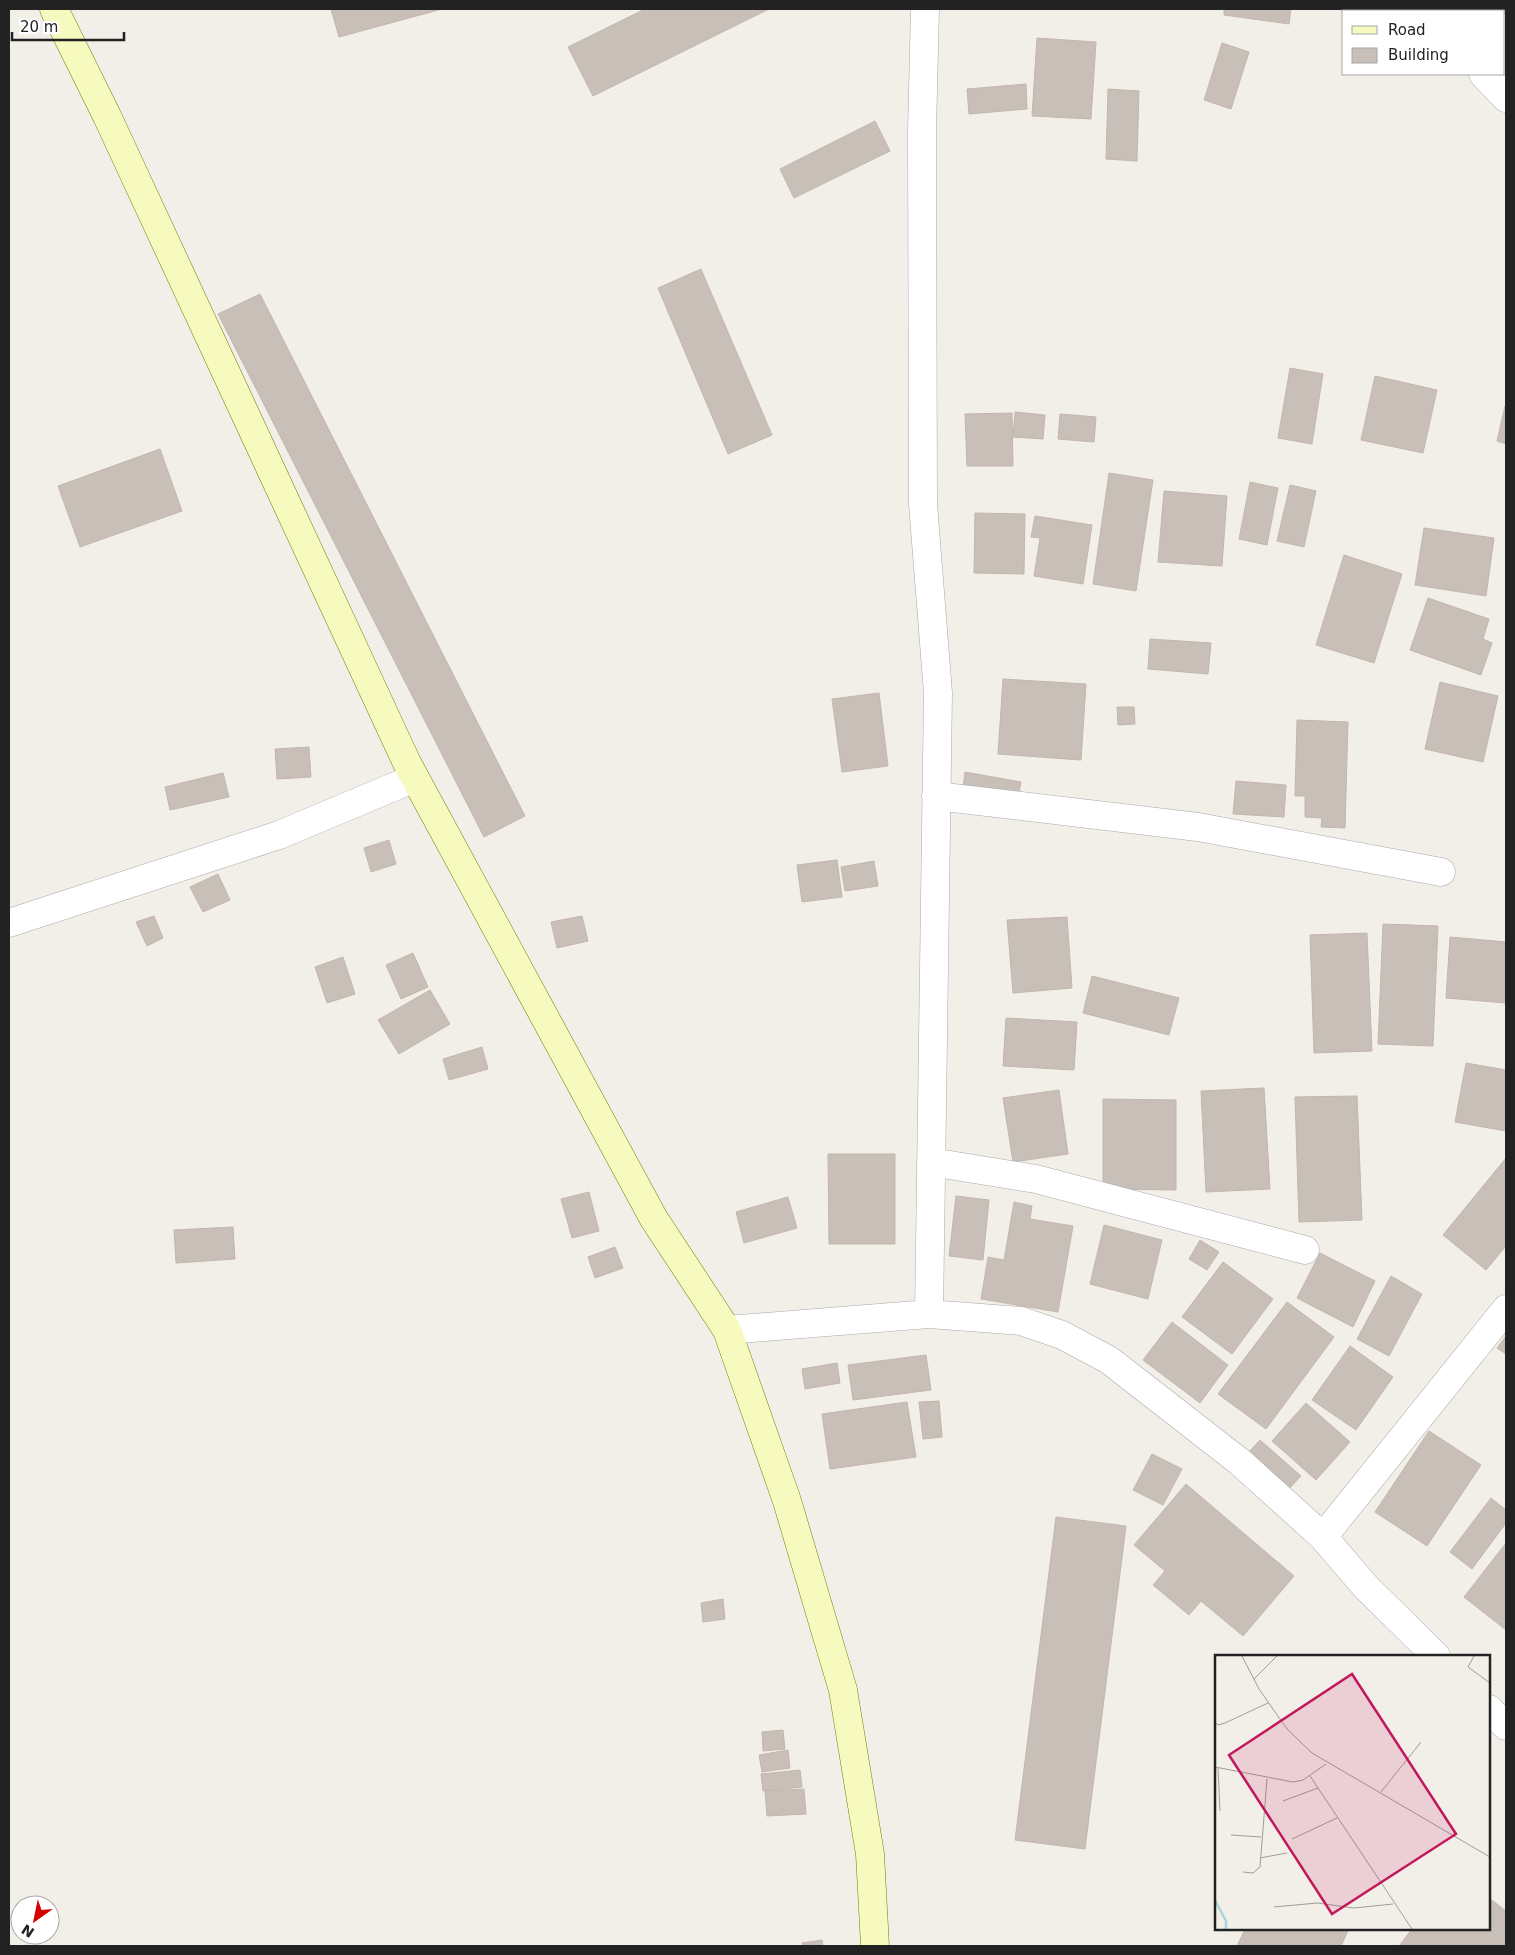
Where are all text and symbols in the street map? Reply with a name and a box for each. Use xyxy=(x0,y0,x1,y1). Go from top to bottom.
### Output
scale bar xyxy=(12,10,125,42)
legend xyxy=(1342,10,1505,75)
text: 20 m xyxy=(20,18,58,36)
text: Road xyxy=(1388,21,1426,39)
text: Building xyxy=(1388,46,1449,64)
inset map xyxy=(1215,1655,1490,1930)
north arrow xyxy=(10,1895,60,1945)
text: N xyxy=(19,1921,37,1941)

